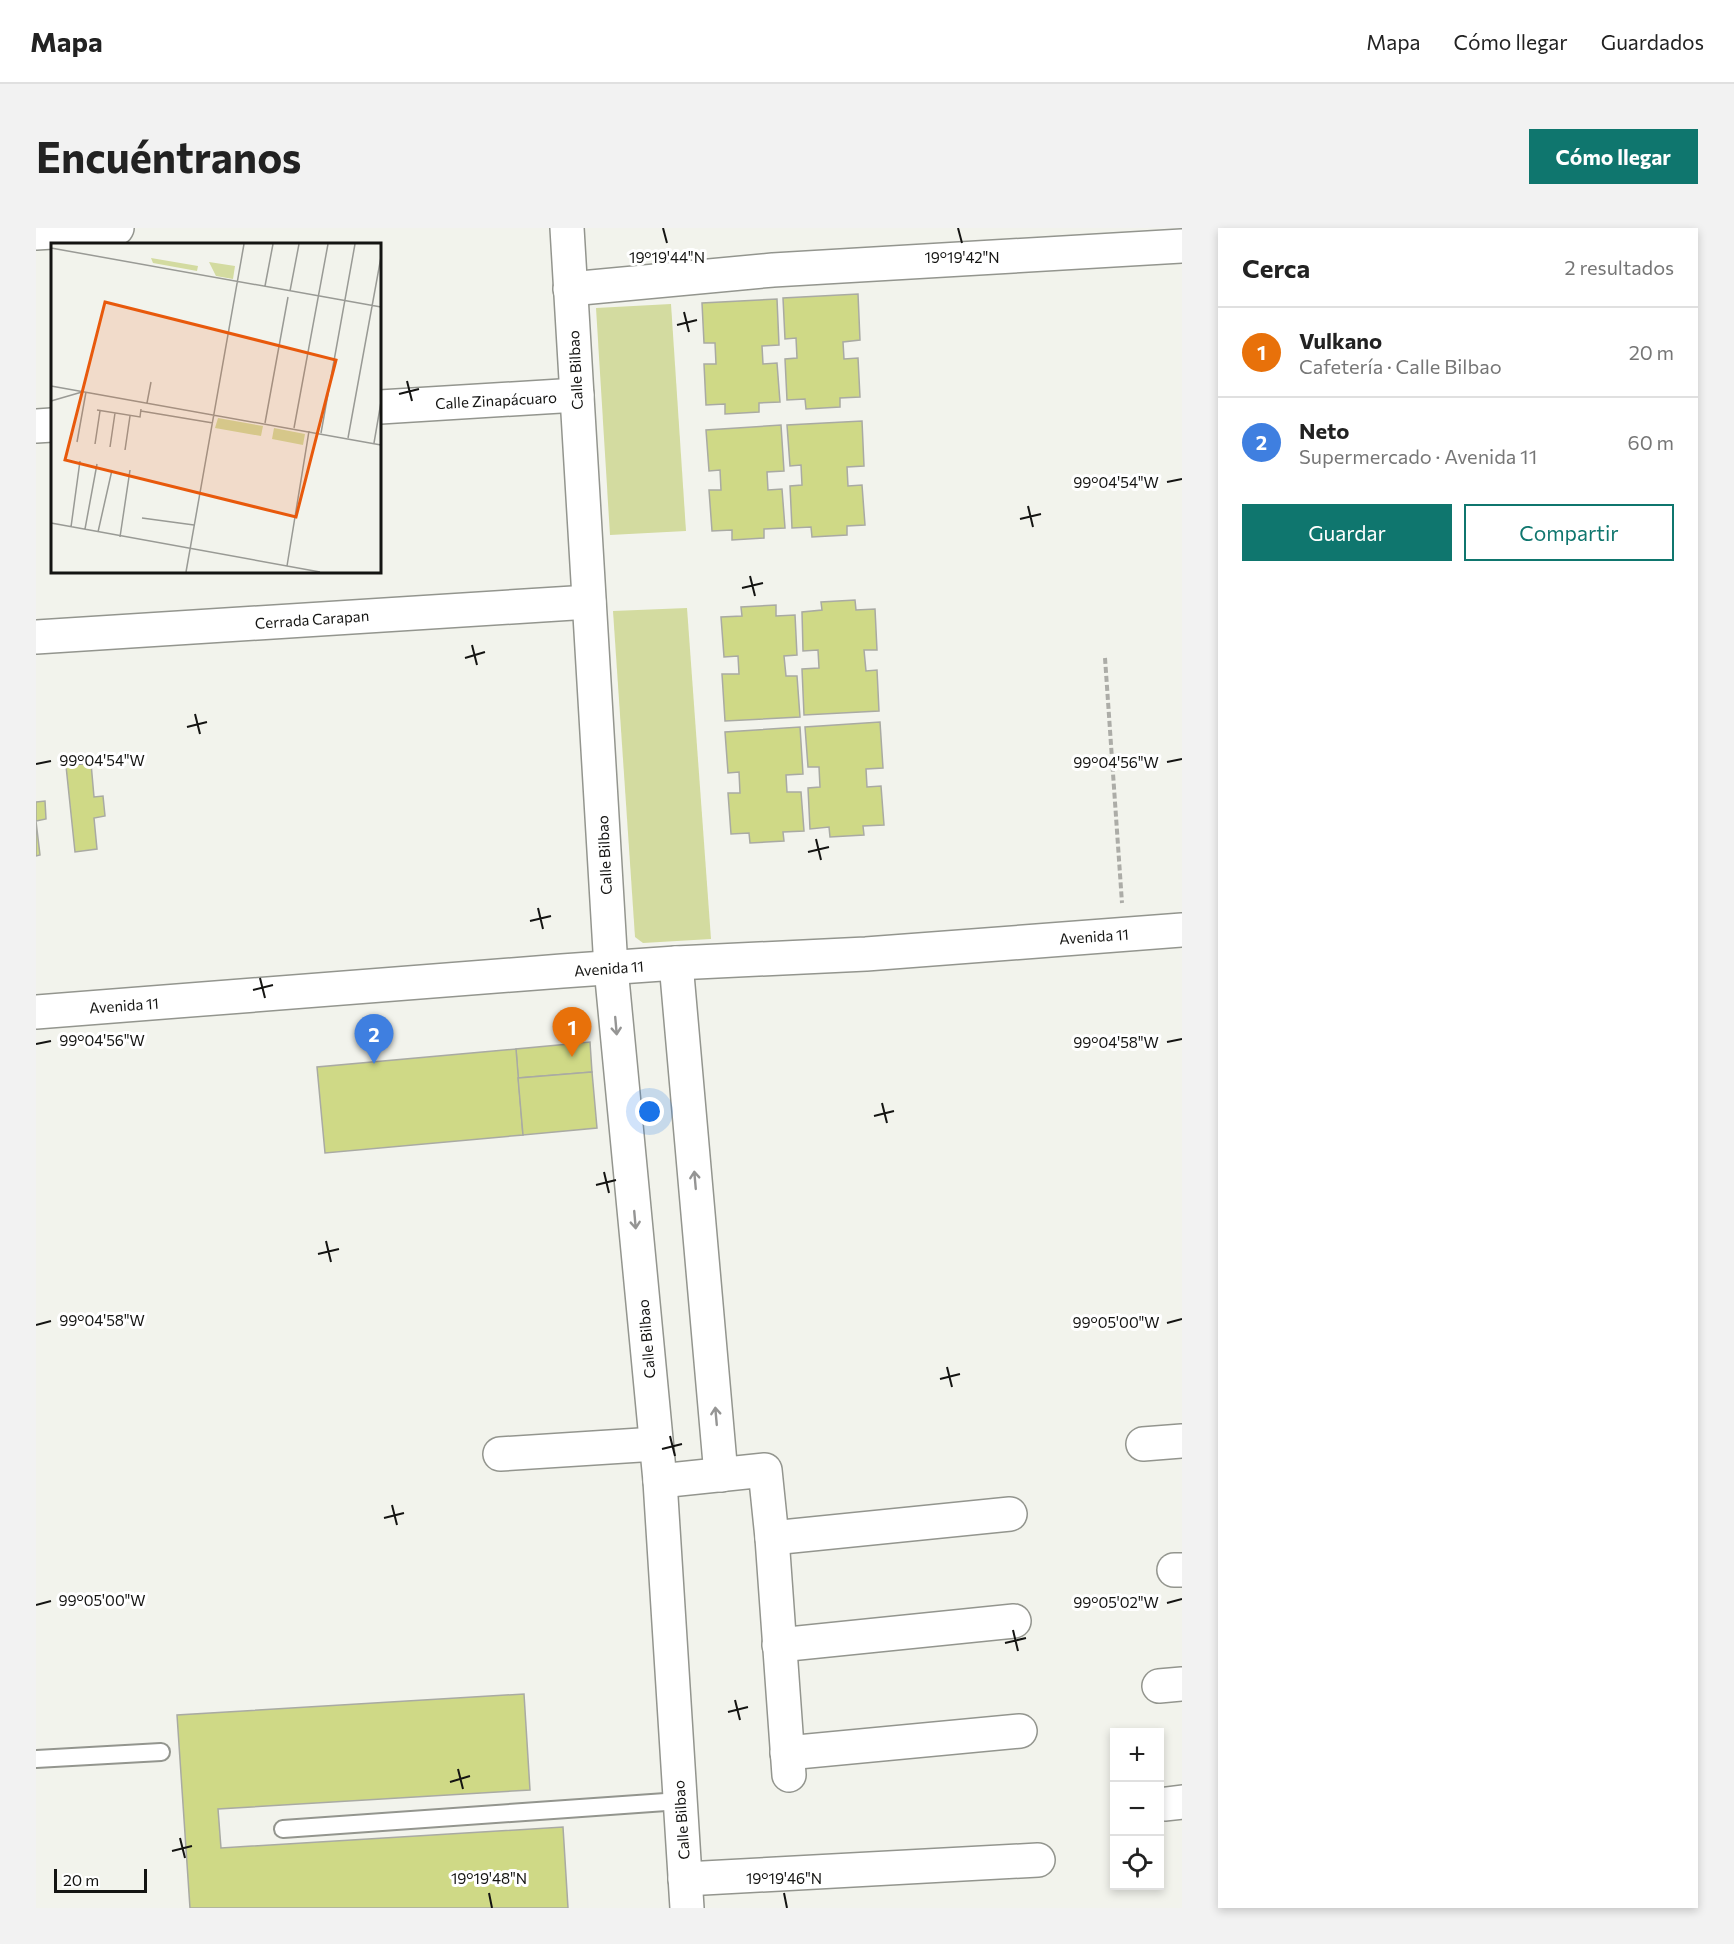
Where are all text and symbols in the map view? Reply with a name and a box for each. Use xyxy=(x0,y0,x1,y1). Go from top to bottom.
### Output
text: Mapa xyxy=(30,24,103,58)
text: Mapa xyxy=(1366,29,1421,54)
text: Cómo llegar xyxy=(1454,29,1568,54)
text: Guardados xyxy=(1601,29,1704,54)
button: Cómo llegar xyxy=(1529,129,1698,184)
text: Encuéntranos xyxy=(36,130,301,182)
inset map xyxy=(51,243,381,573)
text: 19°19'44"N xyxy=(629,248,705,266)
text: 19°19'42"N xyxy=(924,248,1000,266)
text: Cerca xyxy=(1242,252,1310,283)
text: 2 resultados xyxy=(1564,255,1674,279)
text: Vulkano xyxy=(1299,327,1382,354)
street label: Calle Bilbao xyxy=(564,330,586,410)
text: 1 xyxy=(1257,340,1266,364)
text: 20 m xyxy=(1629,340,1674,364)
text: Cafetería · Calle Bilbao xyxy=(1299,354,1502,378)
street label: Calle Zinapácuaro xyxy=(435,388,557,412)
text: Neto xyxy=(1299,417,1349,444)
text: 2 xyxy=(1256,430,1267,454)
text: 60 m xyxy=(1628,430,1674,454)
text: Supermercado · Avenida 11 xyxy=(1299,444,1537,468)
text: 99°04'54"W xyxy=(1073,473,1159,491)
button: Guardar xyxy=(1242,504,1452,561)
button: Compartir xyxy=(1464,504,1674,561)
street label: Cerrada Carapan xyxy=(254,606,370,632)
text: 99°04'54"W xyxy=(59,751,145,769)
text: 99°04'56"W xyxy=(1073,753,1159,771)
street label: Calle Bilbao xyxy=(593,815,615,895)
street label: Avenida 11 xyxy=(1059,925,1129,947)
street label: Avenida 11 xyxy=(574,957,644,979)
street label: Avenida 11 xyxy=(89,994,159,1016)
pin: 1 xyxy=(552,1008,592,1057)
pin: 2 xyxy=(354,1014,394,1064)
one-way arrow xyxy=(611,1015,622,1035)
text: 99°04'56"W xyxy=(59,1031,145,1049)
text: 99°04'58"W xyxy=(1073,1033,1159,1051)
your location xyxy=(635,1097,664,1126)
one-way arrow xyxy=(689,1171,700,1191)
one-way arrow xyxy=(630,1210,641,1229)
street label: Calle Bilbao xyxy=(634,1299,658,1379)
text: 99°04'58"W xyxy=(59,1311,145,1329)
text: 99°05'00"W xyxy=(1072,1313,1160,1331)
one-way arrow xyxy=(710,1407,721,1427)
text: 99°05'00"W xyxy=(58,1591,146,1609)
text: 99°05'02"W xyxy=(1073,1593,1159,1611)
map controls xyxy=(1110,1728,1164,1890)
button: + xyxy=(1110,1728,1164,1782)
street label: Calle Bilbao xyxy=(669,1780,693,1860)
button: − xyxy=(1110,1782,1164,1836)
button: locate xyxy=(1110,1836,1164,1890)
scale bar xyxy=(54,1866,147,1894)
text: 19°19'48"N xyxy=(451,1869,527,1887)
text: 19°19'46"N xyxy=(746,1869,822,1887)
text: 20 m xyxy=(63,1870,99,1889)

